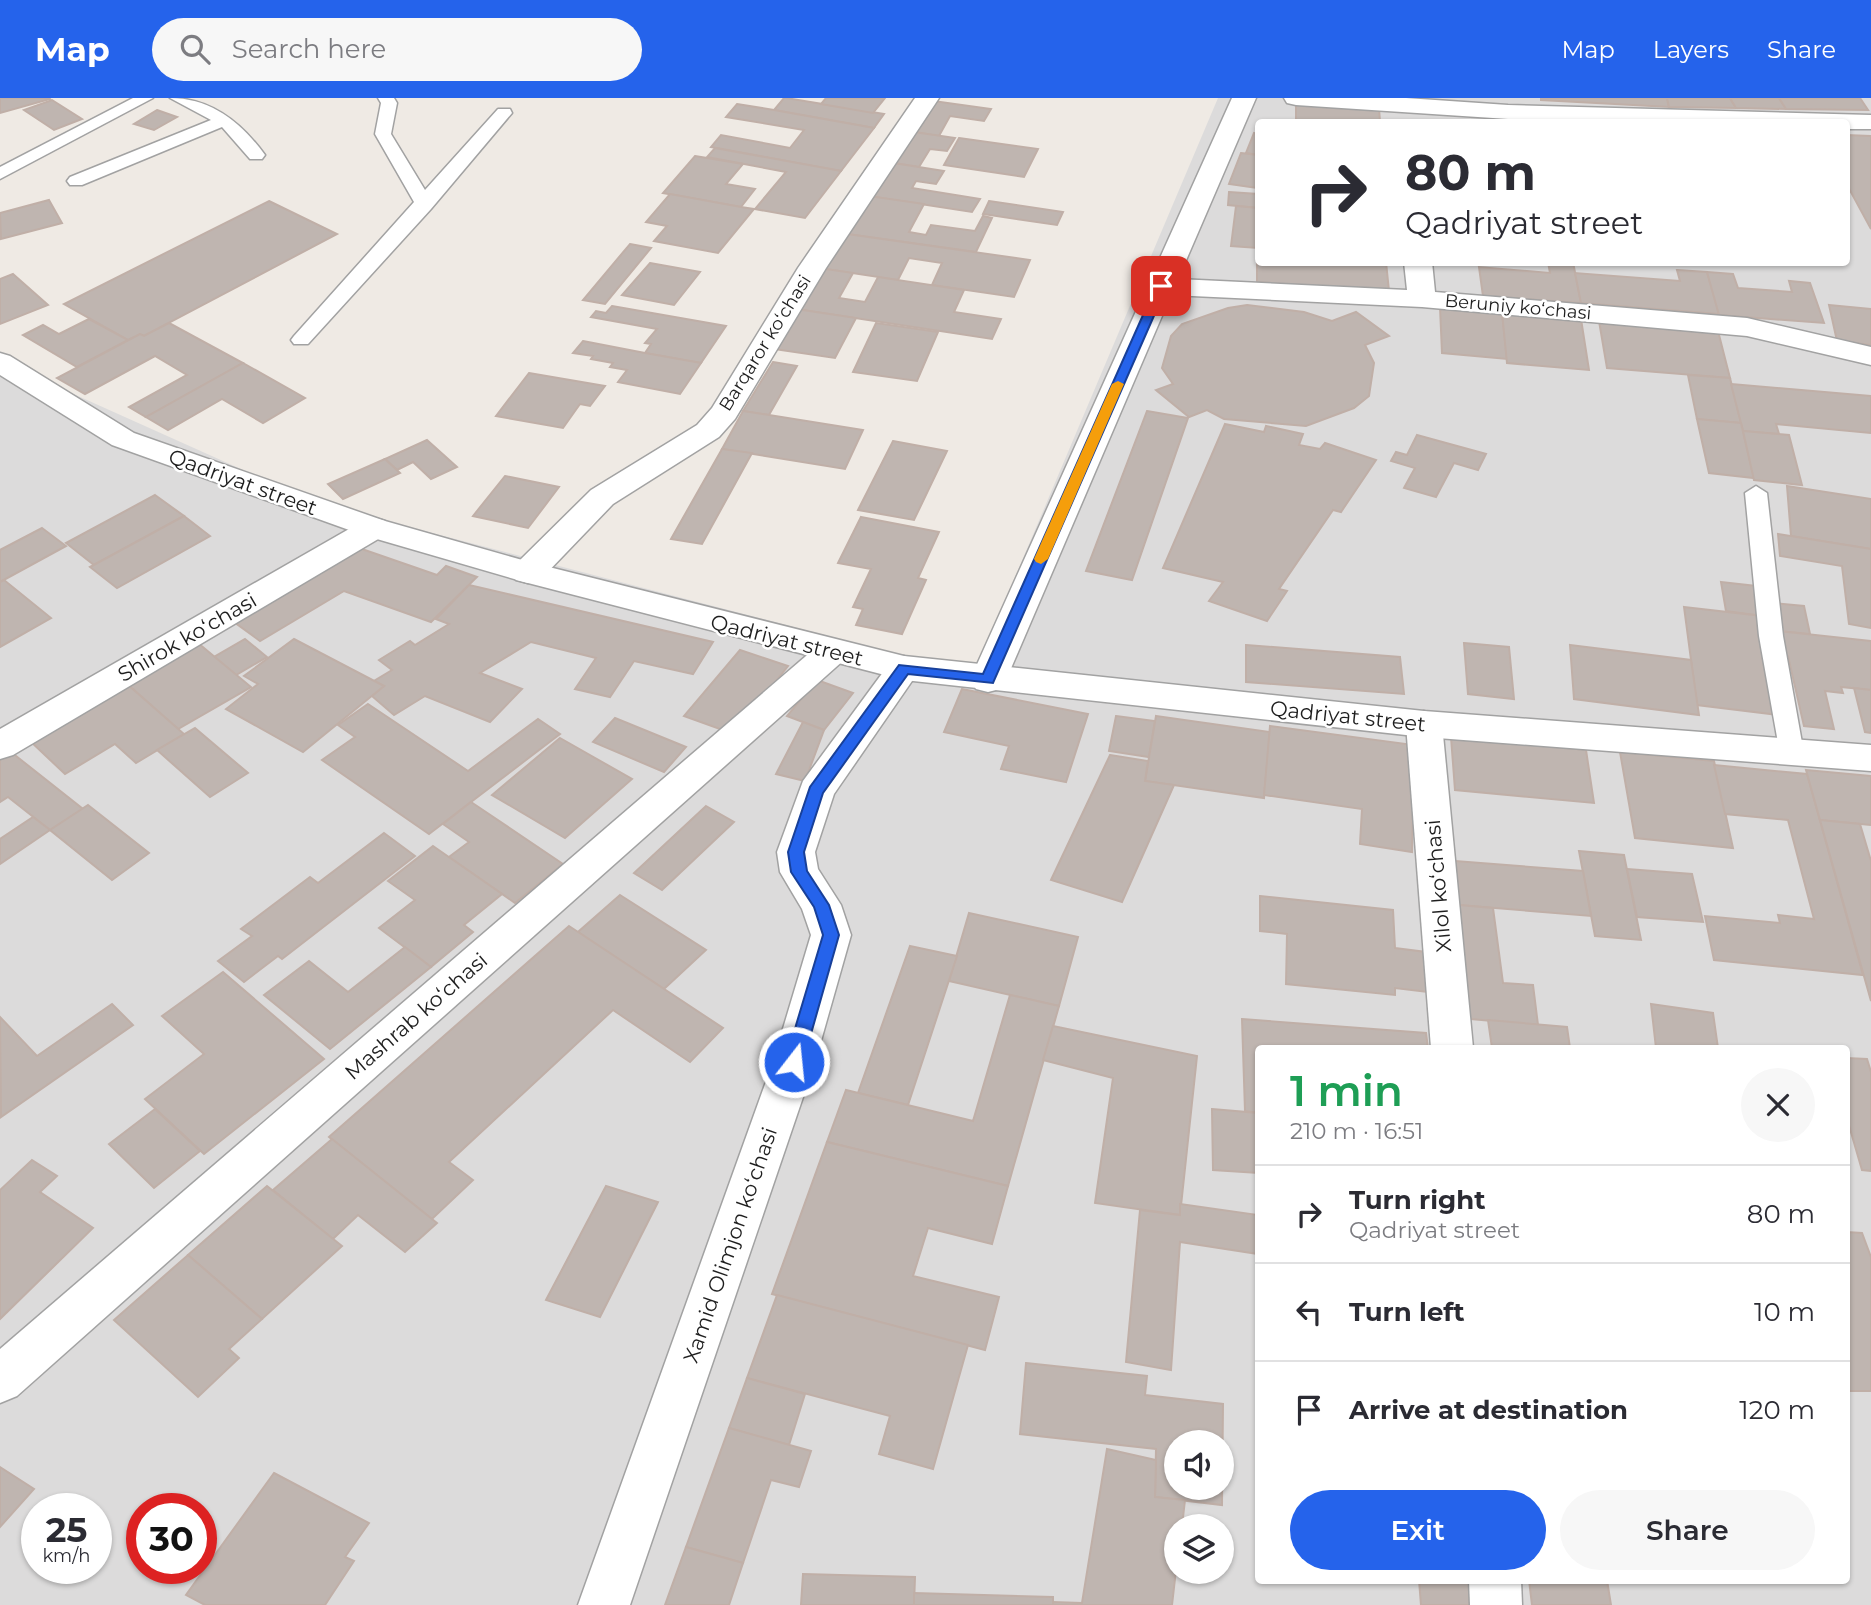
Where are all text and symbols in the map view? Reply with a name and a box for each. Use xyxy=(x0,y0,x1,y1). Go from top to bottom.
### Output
search box xyxy=(152,18,642,81)
text: Map xyxy=(35,29,110,69)
icon: search xyxy=(176,30,214,68)
text: Search here xyxy=(232,33,386,65)
text: Map xyxy=(1561,35,1615,64)
text: Layers xyxy=(1653,35,1729,64)
text: Share xyxy=(1767,35,1836,64)
text: 80 m xyxy=(1405,143,1536,202)
icon: right xyxy=(1290,147,1381,238)
text: Qadriyat street xyxy=(1405,203,1643,242)
pin xyxy=(1131,256,1191,316)
icon: arrive xyxy=(1142,267,1180,305)
street label: Barqaror koʻchasi xyxy=(714,271,816,415)
street label: Beruniy koʻchasi xyxy=(1444,290,1592,324)
street label: Qadriyat street xyxy=(165,444,321,520)
street label: Shirok koʻchasi xyxy=(113,587,261,687)
street label: Qadriyat street xyxy=(708,609,866,671)
street label: Qadriyat street xyxy=(1269,695,1427,737)
street label: Xilol koʻchasi xyxy=(1420,818,1456,954)
street label: Mashrab koʻchasi xyxy=(340,947,492,1085)
position arrow xyxy=(757,1025,831,1099)
text: 1 min xyxy=(1290,1065,1403,1117)
button: close xyxy=(1741,1068,1815,1142)
text: 210 m · 16:51 xyxy=(1290,1117,1423,1145)
street label: Xamid Olimjon koʻchasi xyxy=(678,1124,782,1366)
text: Turn right xyxy=(1349,1184,1485,1216)
icon: right xyxy=(1290,1195,1328,1233)
text: 80 m xyxy=(1747,1198,1815,1230)
text: Qadriyat street xyxy=(1349,1216,1520,1244)
icon: left xyxy=(1290,1293,1328,1331)
text: Turn left xyxy=(1349,1296,1465,1328)
text: 10 m xyxy=(1754,1296,1815,1328)
icon: arrive xyxy=(1290,1391,1328,1429)
text: Arrive at destination xyxy=(1349,1394,1628,1426)
text: 120 m xyxy=(1739,1394,1815,1426)
map controls xyxy=(1164,1430,1234,1584)
button: sound xyxy=(1164,1430,1234,1500)
button: Exit xyxy=(1290,1490,1546,1570)
button: Share xyxy=(1560,1490,1815,1570)
speed limit sign: 30 xyxy=(126,1493,217,1584)
text: 25 xyxy=(46,1508,87,1551)
button: layers xyxy=(1164,1514,1234,1584)
text: km/h xyxy=(42,1545,91,1567)

